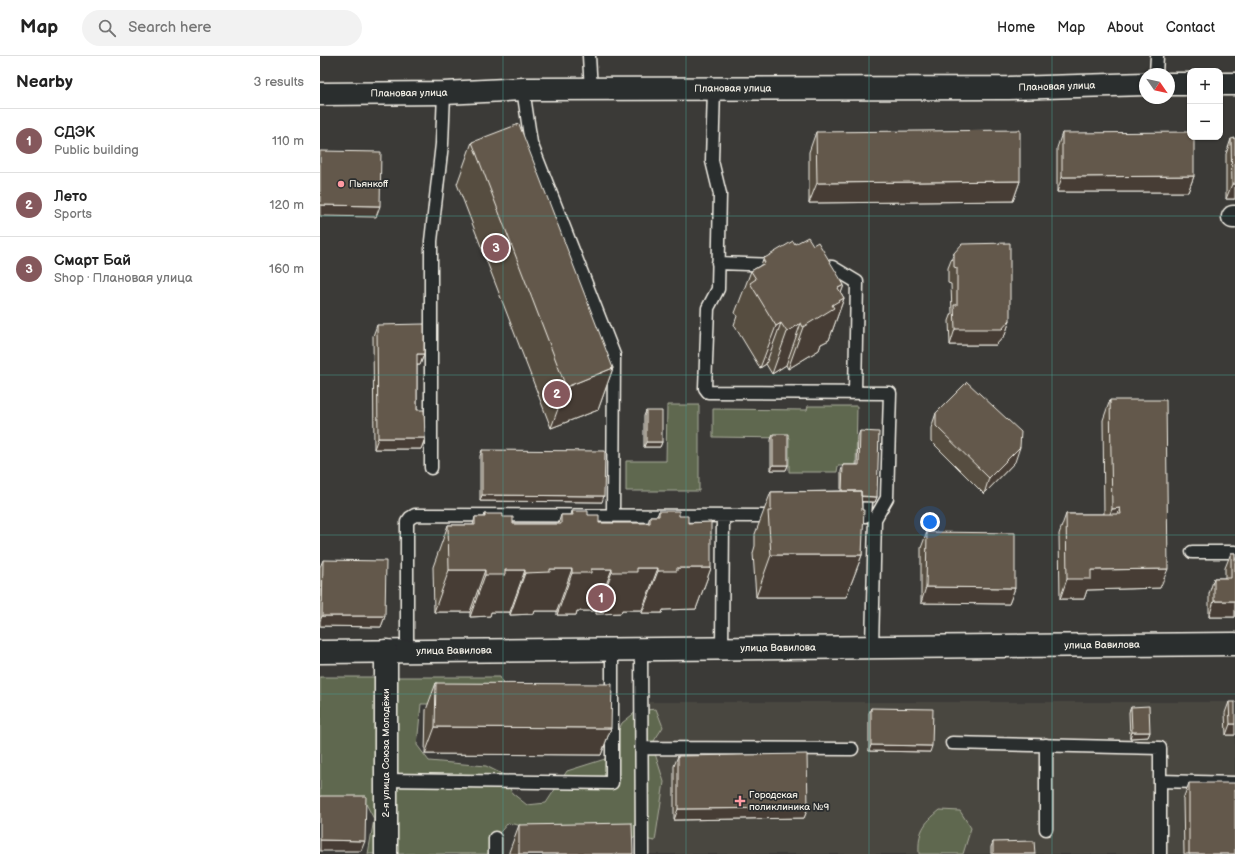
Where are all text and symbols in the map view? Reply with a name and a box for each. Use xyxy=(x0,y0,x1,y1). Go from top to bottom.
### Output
search box xyxy=(82,10,362,46)
text: Map xyxy=(20,16,58,39)
icon: search xyxy=(96,17,118,39)
text: Search here xyxy=(128,18,211,37)
text: Home xyxy=(997,19,1035,36)
text: Map xyxy=(1057,19,1085,36)
text: About xyxy=(1107,19,1144,36)
text: Contact xyxy=(1166,19,1215,36)
north arrow xyxy=(1139,68,1175,104)
map controls xyxy=(1187,68,1223,140)
button: + xyxy=(1187,68,1223,104)
text: Nearby xyxy=(16,72,73,92)
text: 3 results xyxy=(253,74,304,90)
street label: Плановая улица xyxy=(1018,79,1096,94)
street label: Плановая улица xyxy=(694,82,772,95)
street label: Плановая улица xyxy=(370,87,448,100)
button: − xyxy=(1187,104,1223,140)
text: СДЭК xyxy=(54,123,95,142)
text: 1 xyxy=(26,133,32,149)
text: 110 m xyxy=(272,133,304,149)
text: Public building xyxy=(54,142,139,158)
place label: Пьянкоff xyxy=(349,178,389,190)
marker: Пьянкоff xyxy=(336,179,346,189)
text: Лето xyxy=(54,187,87,206)
text: 2 xyxy=(25,197,33,213)
text: 120 m xyxy=(269,197,304,213)
text: Sports xyxy=(54,206,92,222)
pin: 3 xyxy=(483,233,509,263)
text: Смарт Бай xyxy=(54,251,131,270)
text: 3 xyxy=(25,261,33,277)
text: 160 m xyxy=(269,261,304,277)
text: Shop · Плановая улица xyxy=(54,270,193,286)
pin: 2 xyxy=(544,379,570,409)
your location xyxy=(920,512,940,532)
pin: 1 xyxy=(588,583,614,613)
street label: улица Вавилова xyxy=(1064,639,1140,651)
street label: улица Вавилова xyxy=(740,642,816,654)
street label: улица Вавилова xyxy=(416,644,492,657)
street label: 2-я улица Союза Молодёжи xyxy=(380,688,392,818)
place label: Городская поликлиника №9 xyxy=(749,789,829,813)
marker: Городская поликлиника №9 xyxy=(734,795,746,807)

